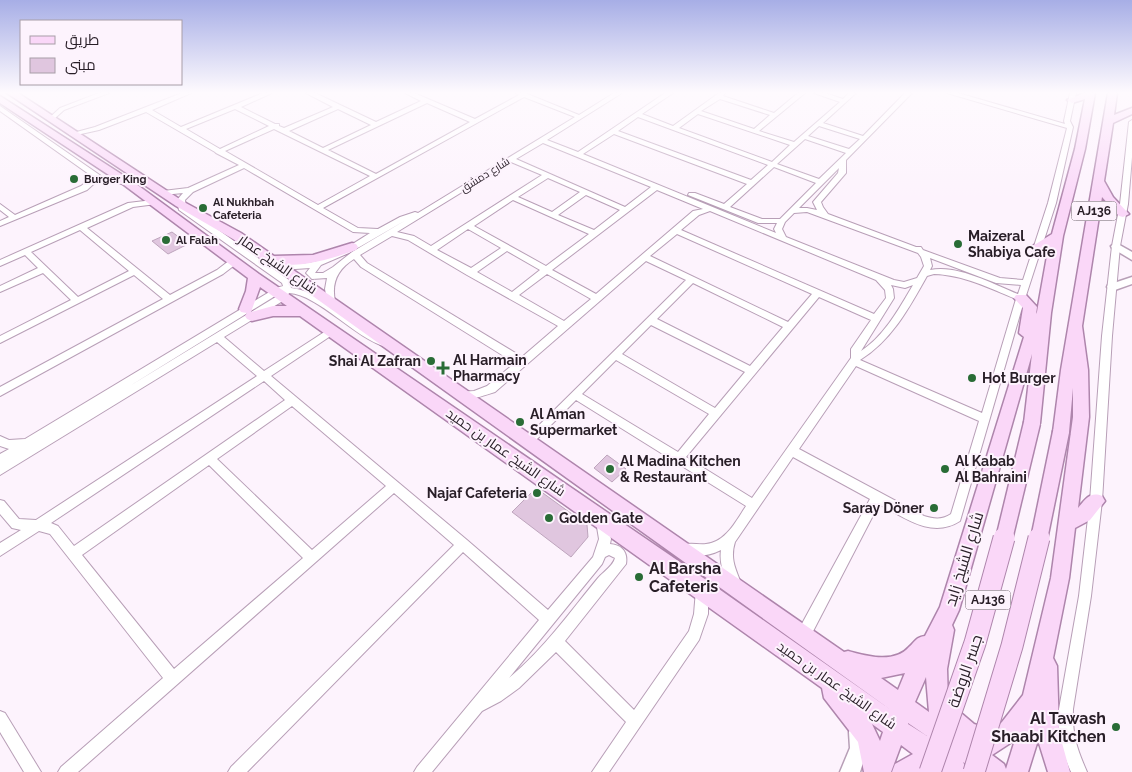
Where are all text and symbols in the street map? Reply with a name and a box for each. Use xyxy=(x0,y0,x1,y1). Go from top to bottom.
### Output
legend xyxy=(20,20,182,85)
text: طريق xyxy=(65,31,99,50)
text: مبنى xyxy=(65,56,96,75)
street label: شارع دمشق xyxy=(458,155,513,196)
marker: Burger King xyxy=(68,173,80,185)
place label: Burger King xyxy=(84,173,146,186)
place label: Al Nukhbah Cafeteria xyxy=(213,196,274,222)
marker: Al Nukhbah Cafeteria xyxy=(197,202,209,214)
road number: AJ136 xyxy=(1072,202,1116,220)
place label: Maizeral Shabiya Cafe xyxy=(968,228,1056,260)
street label: شارع الشيخ عمار xyxy=(234,230,320,298)
marker: Al Falah xyxy=(160,234,172,246)
place label: Al Falah xyxy=(176,234,218,247)
marker: Maizeral Shabiya Cafe xyxy=(952,238,964,250)
place label: Al Harmain Pharmacy xyxy=(453,352,527,384)
place label: Shai Al Zafran xyxy=(329,353,421,369)
marker: Shai Al Zafran xyxy=(425,355,437,367)
marker: Al Harmain Pharmacy xyxy=(437,362,449,374)
place label: Hot Burger xyxy=(982,370,1056,386)
marker: Hot Burger xyxy=(966,372,978,384)
street label: شارع الشيخ عمار بن حميد xyxy=(443,405,569,500)
place label: Al Aman Supermarket xyxy=(530,406,618,438)
marker: Al Aman Supermarket xyxy=(514,416,526,428)
place label: Al Madina Kitchen & Restaurant xyxy=(620,453,741,485)
place label: Al Kabab Al Bahraini xyxy=(955,453,1027,485)
marker: Al Madina Kitchen & Restaurant xyxy=(604,463,616,475)
marker: Al Kabab Al Bahraini xyxy=(939,463,951,475)
place label: Najaf Cafeteria xyxy=(427,485,527,501)
marker: Najaf Cafeteria xyxy=(531,487,543,499)
place label: Saray Döner xyxy=(843,500,925,516)
marker: Saray Döner xyxy=(928,502,940,514)
street label: شارع الشيخ زايد xyxy=(941,509,989,609)
place label: Golden Gate xyxy=(559,510,644,526)
marker: Golden Gate xyxy=(543,512,555,524)
place label: Al Barsha Cafeteris xyxy=(649,559,721,596)
marker: Al Barsha Cafeteris xyxy=(633,571,645,583)
road number: AJ136 xyxy=(966,590,1010,610)
street label: جسر الروضة xyxy=(944,632,986,710)
street label: شارع الشيخ عمار بن حميد xyxy=(774,638,900,733)
place label: Al Tawash Shaabi Kitchen xyxy=(991,709,1106,746)
marker: Al Tawash Shaabi Kitchen xyxy=(1110,721,1122,733)

